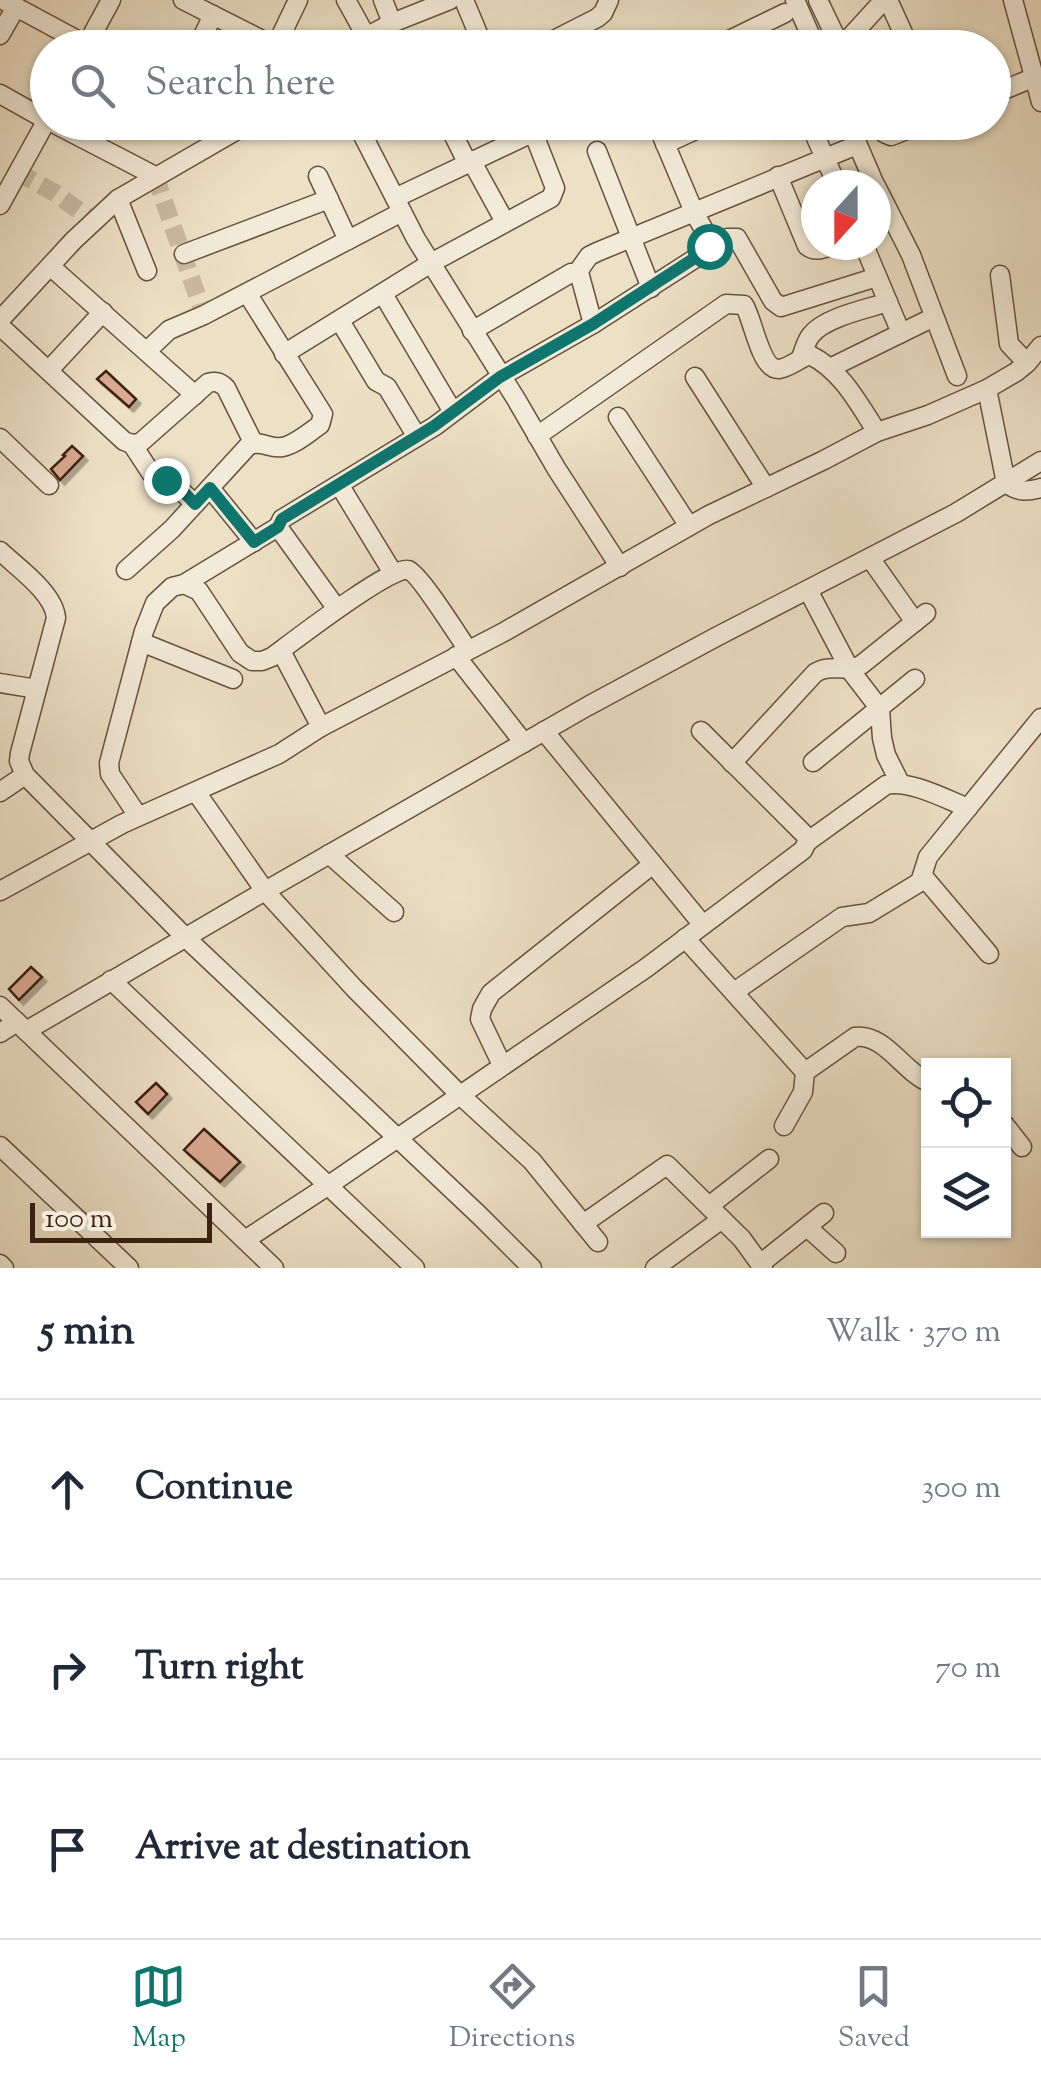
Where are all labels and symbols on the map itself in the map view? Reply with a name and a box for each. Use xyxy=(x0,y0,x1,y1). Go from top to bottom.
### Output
north arrow xyxy=(801,170,891,260)
route start xyxy=(687,224,733,270)
route end xyxy=(144,458,190,504)
scale bar xyxy=(30,1198,212,1242)

